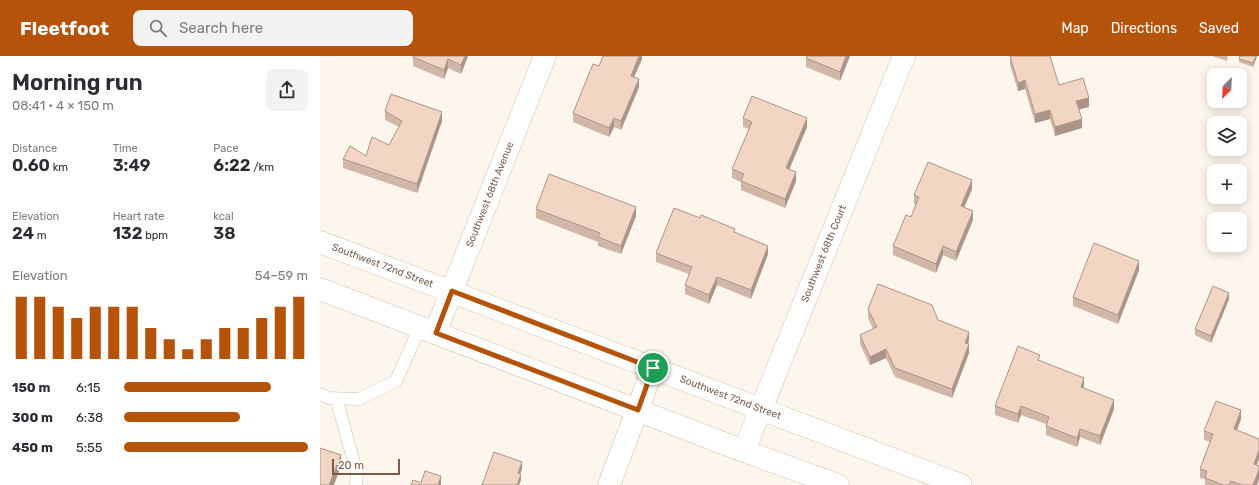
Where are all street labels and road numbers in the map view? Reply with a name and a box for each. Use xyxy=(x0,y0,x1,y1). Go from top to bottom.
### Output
street label: Southwest 68th Avenue xyxy=(464,140,516,249)
street label: Southwest 68th Court xyxy=(799,203,849,304)
street label: Southwest 72nd Street xyxy=(330,241,435,290)
street label: Southwest 72nd Street xyxy=(678,373,783,422)

